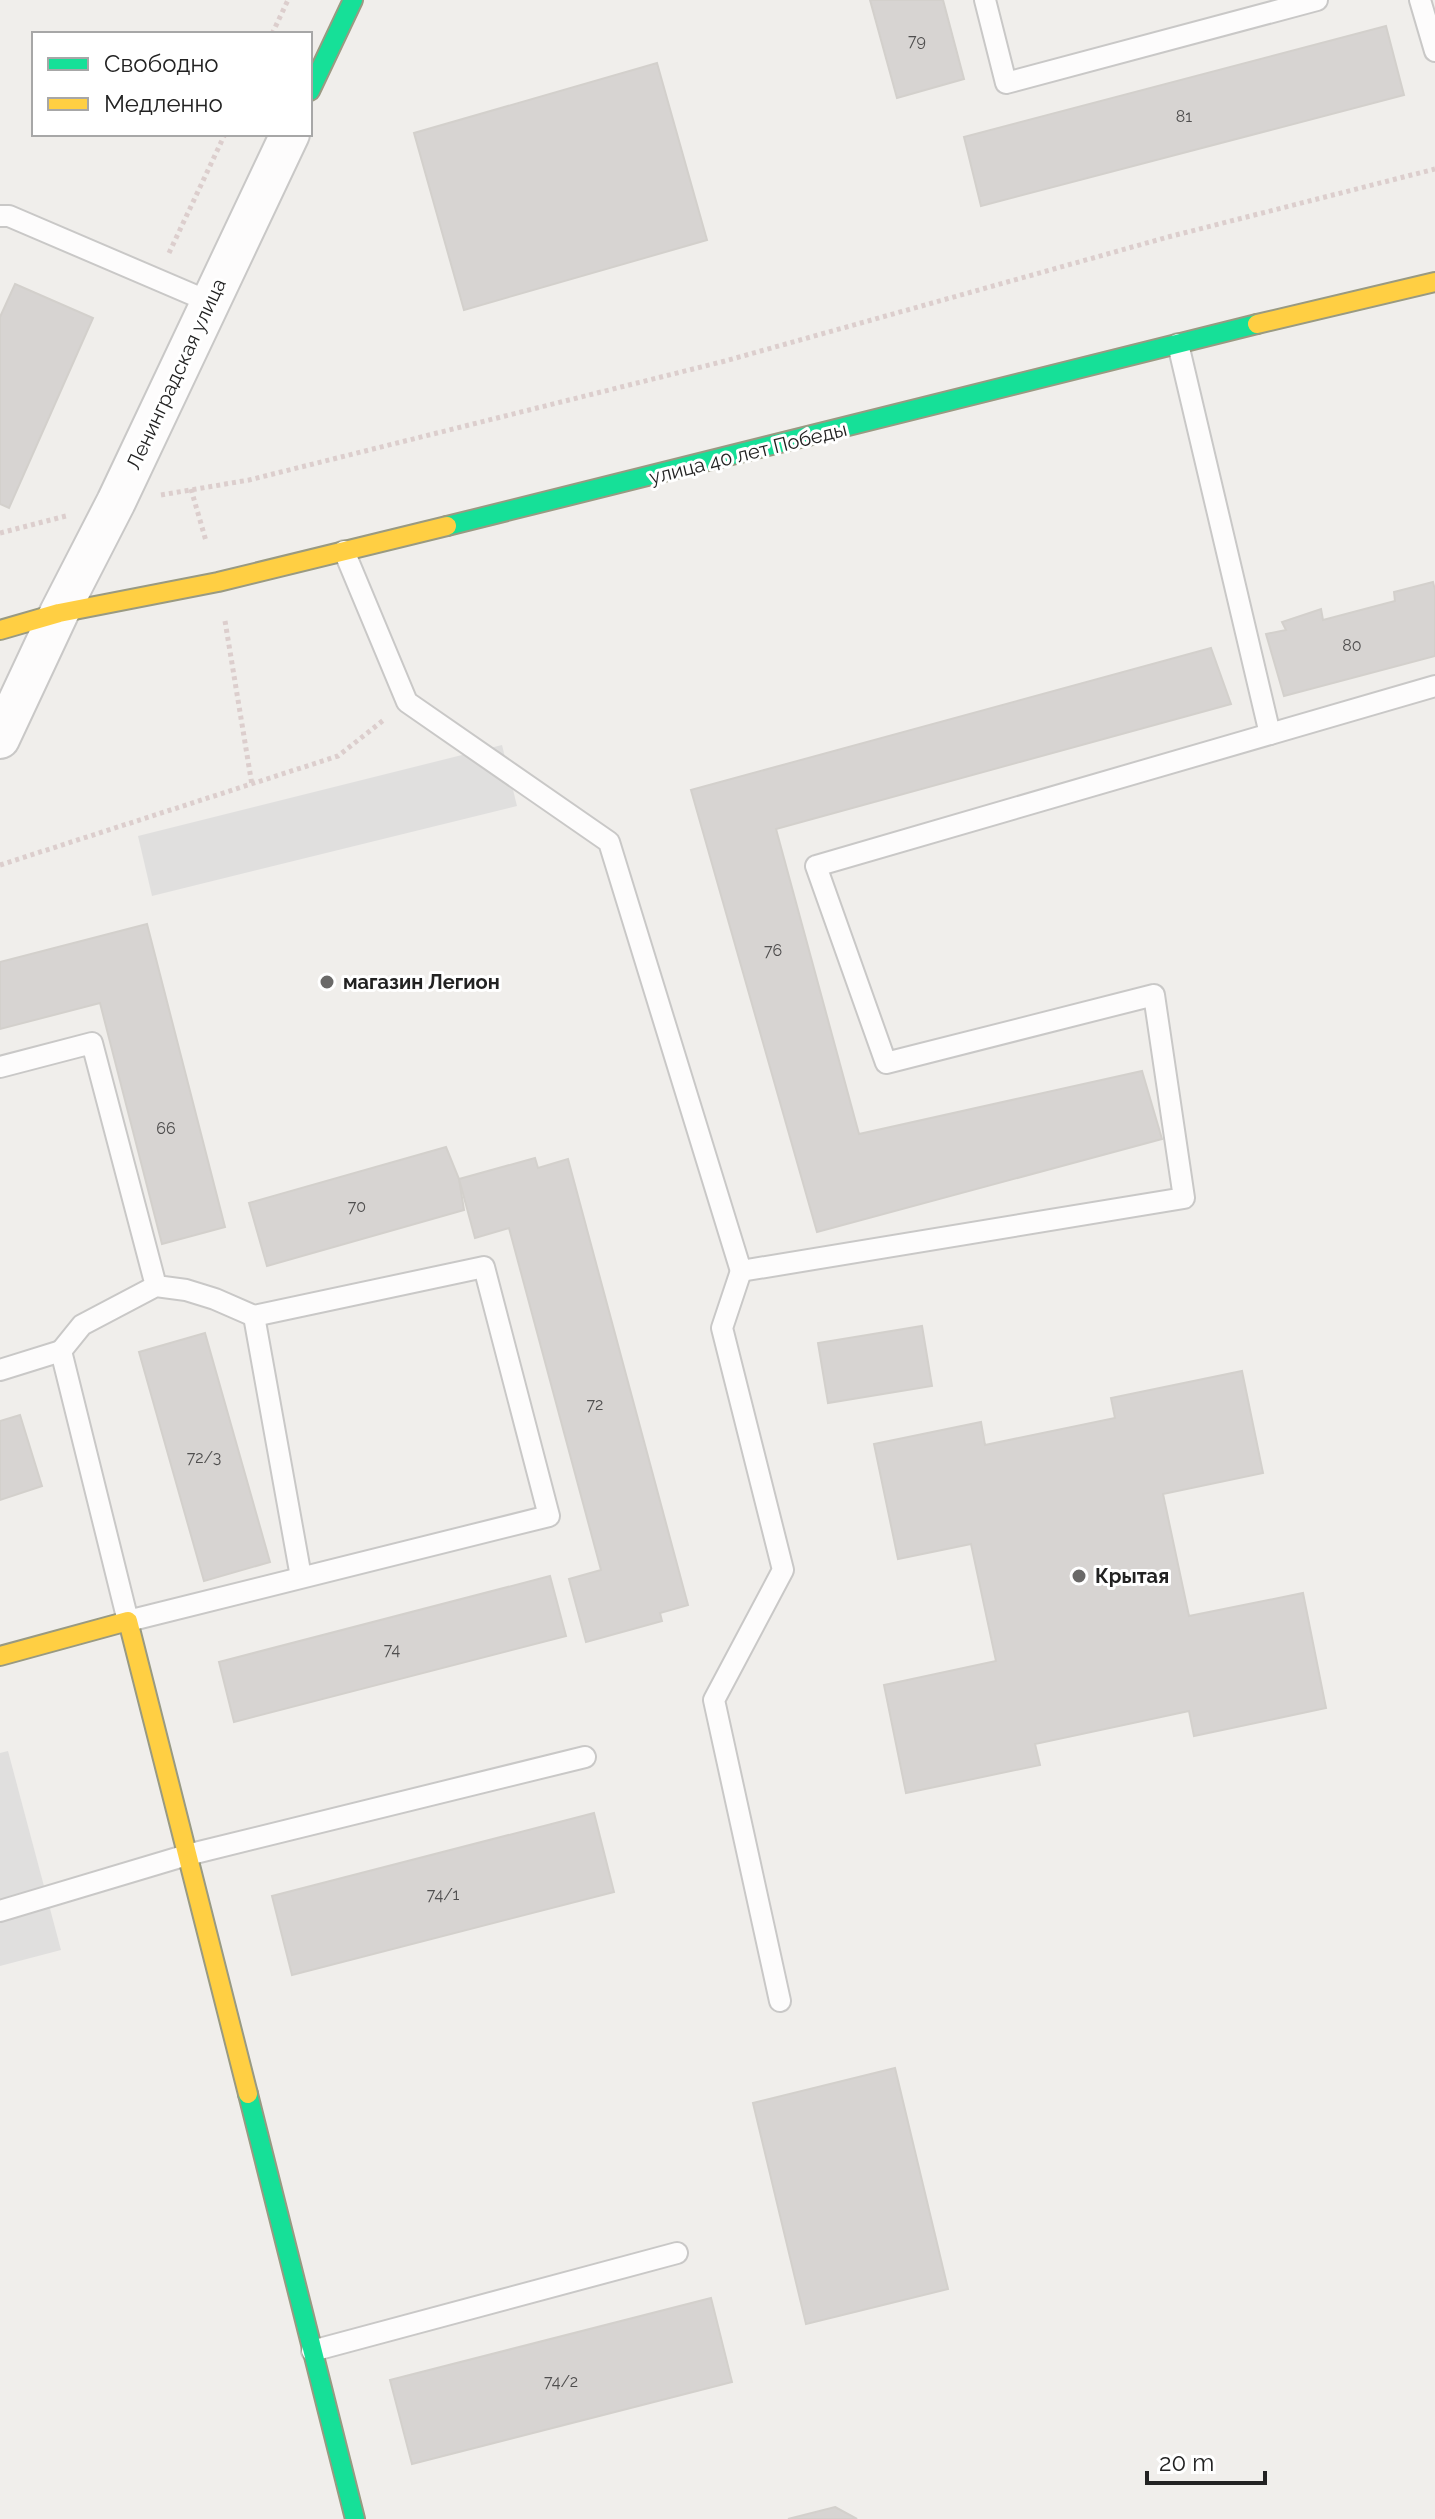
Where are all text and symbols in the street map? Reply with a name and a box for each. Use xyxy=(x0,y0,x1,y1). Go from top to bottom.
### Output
house number: 79 xyxy=(908,31,926,50)
legend xyxy=(32,32,312,136)
text: Свободно xyxy=(104,49,219,78)
text: Медленно xyxy=(104,89,223,118)
house number: 81 xyxy=(1176,107,1192,126)
street label: Ленинградская улица xyxy=(121,275,231,473)
street label: улица 40 лет Победы xyxy=(647,417,849,489)
house number: 80 xyxy=(1342,636,1362,655)
house number: 76 xyxy=(764,941,782,960)
place label: магазин Легион xyxy=(343,970,500,994)
marker: магазин Легион xyxy=(318,973,336,991)
house number: 66 xyxy=(156,1119,176,1138)
house number: 70 xyxy=(348,1197,366,1216)
house number: 72 xyxy=(587,1395,603,1414)
house number: 72/3 xyxy=(187,1448,221,1467)
place label: Крытая xyxy=(1095,1564,1169,1588)
marker: Крытая xyxy=(1070,1567,1088,1585)
house number: 74 xyxy=(384,1640,400,1659)
house number: 74/1 xyxy=(427,1885,459,1904)
house number: 74/2 xyxy=(544,2372,578,2391)
scale bar xyxy=(1147,2435,1265,2485)
text: 20 m xyxy=(1159,2448,1214,2477)

